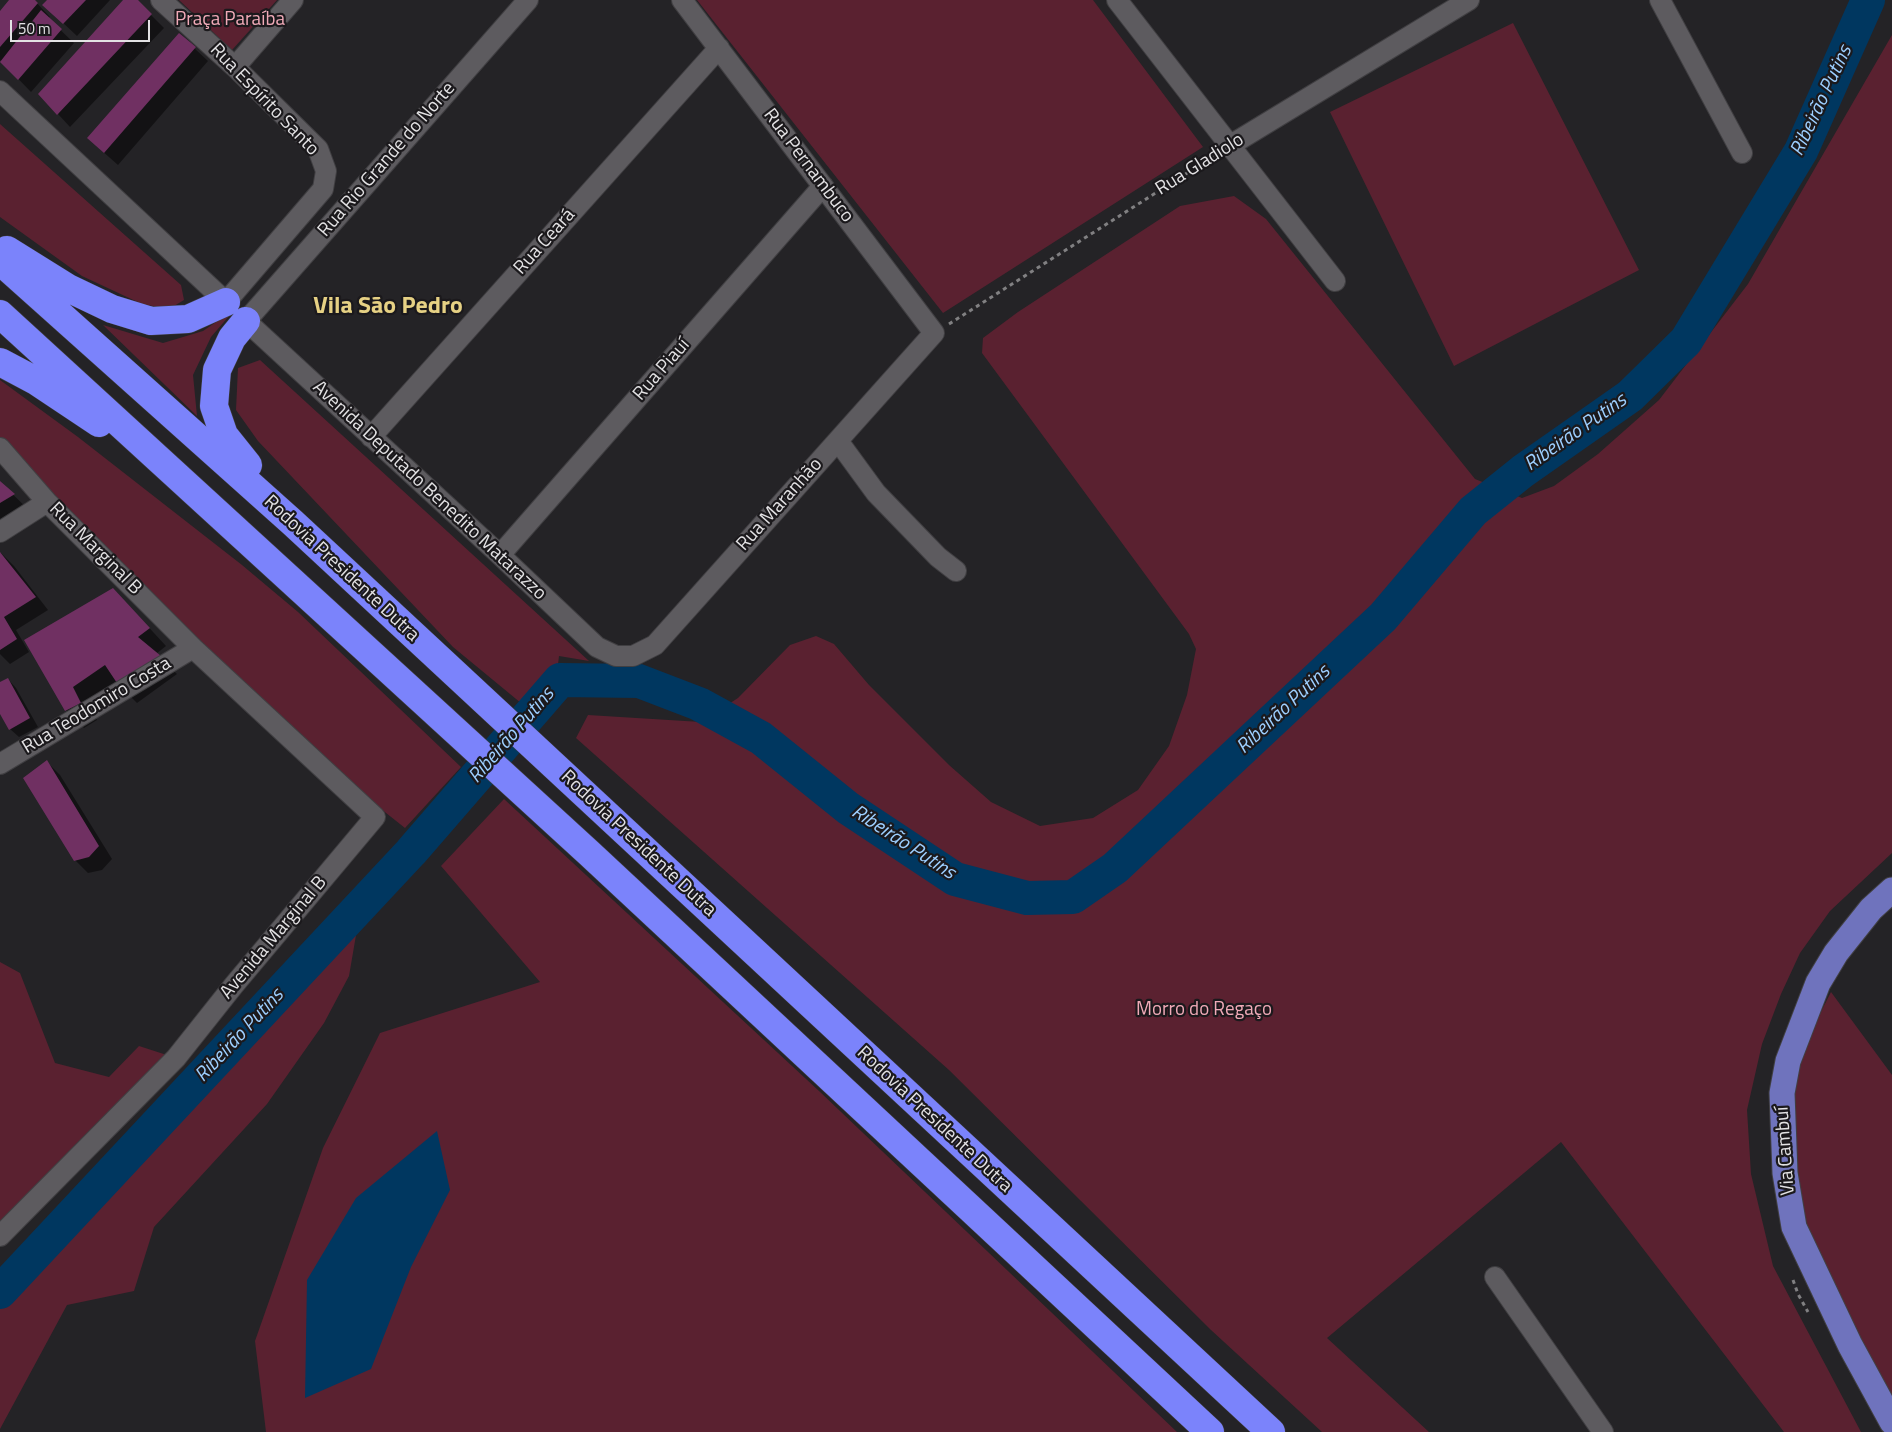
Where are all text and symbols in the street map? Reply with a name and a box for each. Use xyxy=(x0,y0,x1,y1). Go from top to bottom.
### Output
park label: Praça Paraíba xyxy=(175,9,285,31)
scale bar xyxy=(12,10,152,42)
text: 50 m xyxy=(18,17,51,40)
street label: Rua Espírito Santo xyxy=(205,39,323,161)
water label: Ribeirão Putins xyxy=(1786,42,1858,160)
street label: Rua Rio Grande do Norte xyxy=(314,78,460,242)
street label: Rua Pernambuco xyxy=(758,105,858,227)
street label: Rua Gladiolo xyxy=(1152,129,1248,201)
street label: Rua Ceará xyxy=(509,204,581,280)
district label: Vila São Pedro xyxy=(313,293,463,321)
street label: Rua Piauí xyxy=(629,334,695,406)
street label: Avenida Deputado Benedito Matarazzo xyxy=(307,377,551,605)
water label: Ribeirão Putins xyxy=(1520,389,1632,477)
street label: Rua Maranhão xyxy=(732,454,828,556)
street label: Rodovia Presidente Dutra xyxy=(259,491,423,647)
street label: Rua Marginal B xyxy=(44,498,146,600)
street label: Rua Teodomiro Costa xyxy=(19,653,175,759)
water label: Ribeirão Putins xyxy=(1232,661,1336,759)
water label: Ribeirão Putins xyxy=(464,683,560,789)
street label: Rodovia Presidente Dutra xyxy=(556,766,720,922)
water label: Ribeirão Putins xyxy=(847,801,959,885)
street label: Avenida Marginal B xyxy=(216,872,332,1004)
water label: Ribeirão Putins xyxy=(191,984,289,1088)
park label: Morro do Regaço xyxy=(1136,999,1272,1021)
street label: Rodovia Presidente Dutra xyxy=(852,1042,1016,1198)
street label: Via Cambuí xyxy=(1772,1106,1800,1196)

